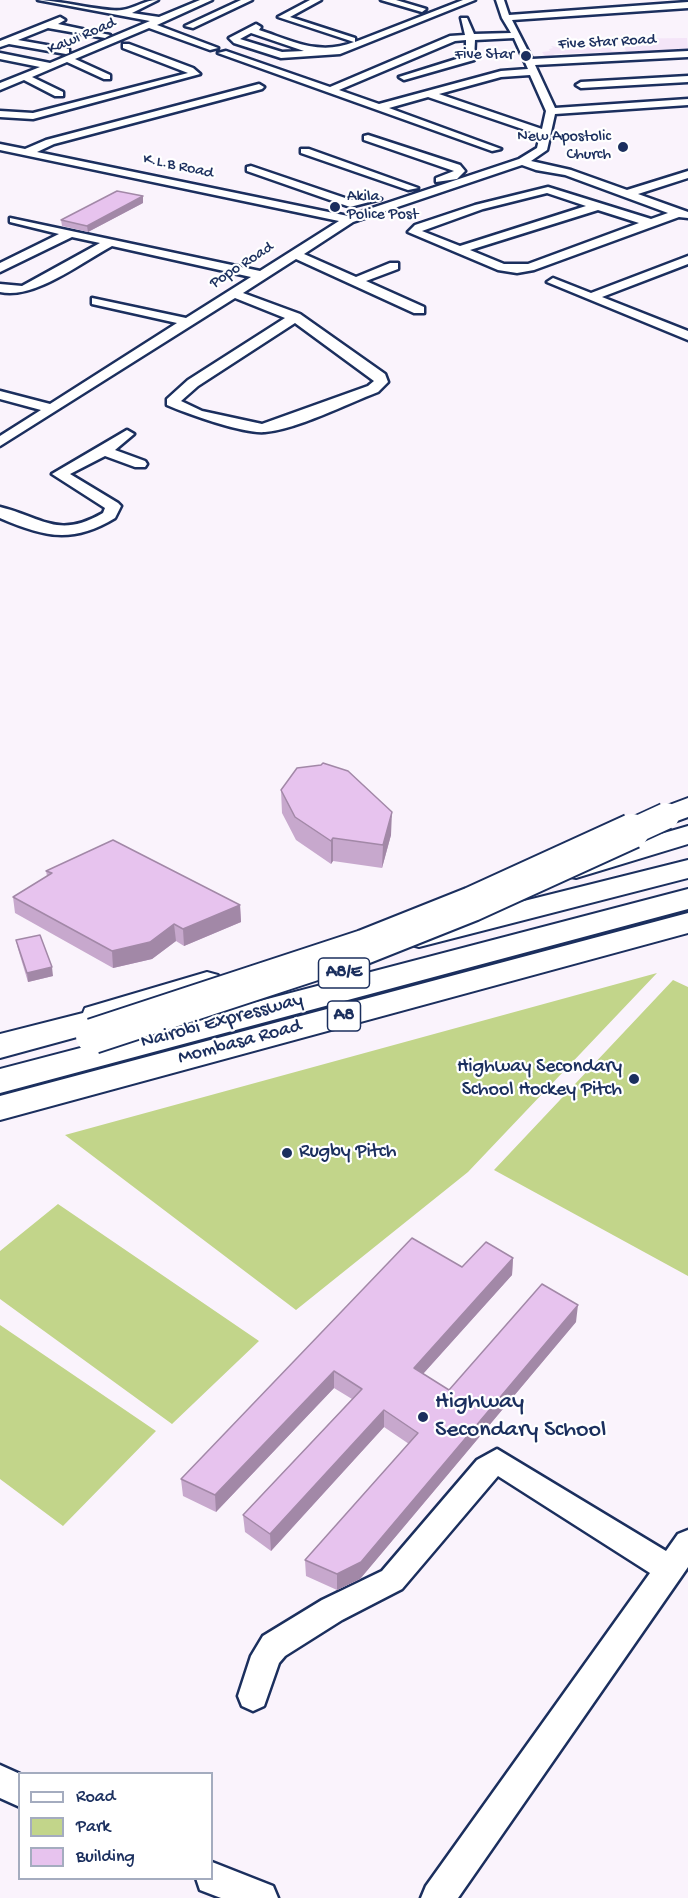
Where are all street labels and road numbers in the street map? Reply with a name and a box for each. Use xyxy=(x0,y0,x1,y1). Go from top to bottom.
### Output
street label: Kawi Road xyxy=(45,14,119,60)
street label: Five Star Road xyxy=(558,31,656,55)
street label: K.L.B Road xyxy=(141,150,215,184)
street label: Popo Road xyxy=(207,238,277,294)
road number: A8/E xyxy=(318,958,370,988)
street label: Nairobi Expressway xyxy=(138,989,306,1055)
road number: A8 xyxy=(328,1001,360,1031)
street label: Mombasa Road xyxy=(176,1015,304,1071)

